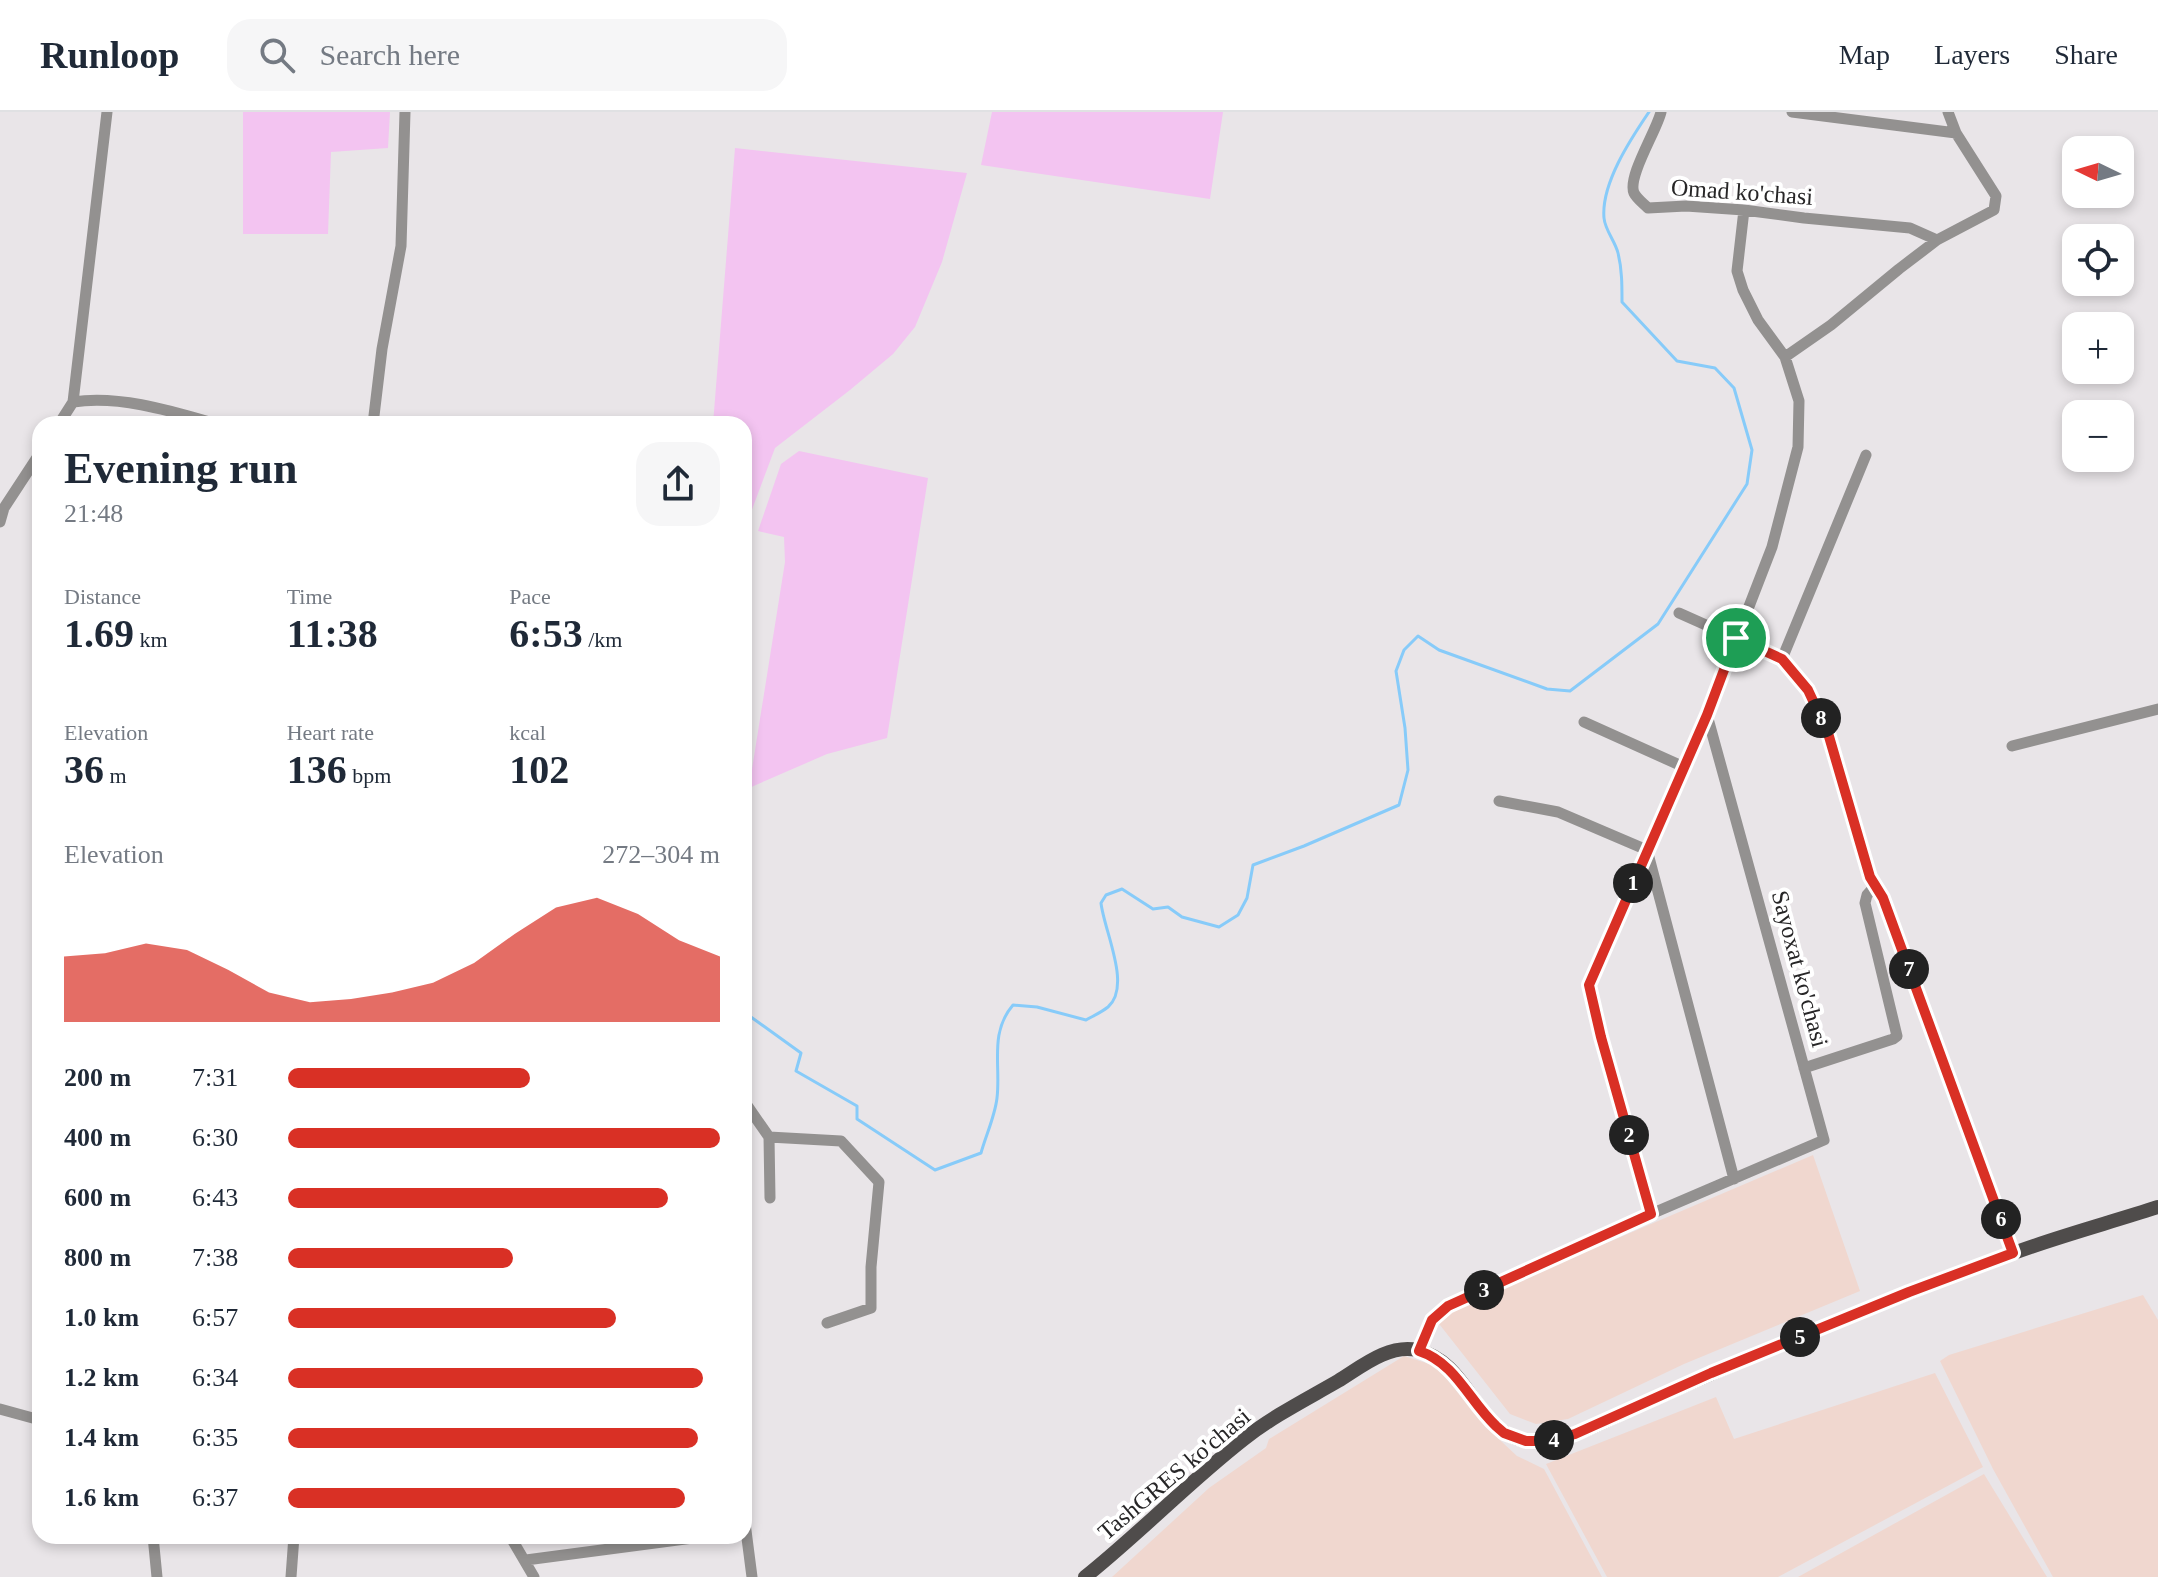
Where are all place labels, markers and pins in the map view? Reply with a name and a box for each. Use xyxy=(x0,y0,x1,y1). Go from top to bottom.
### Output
pin xyxy=(1702,604,1770,672)
pin: 8 xyxy=(1801,698,1841,738)
pin: 1 xyxy=(1613,863,1653,903)
pin: 7 xyxy=(1889,949,1929,989)
pin: 2 xyxy=(1609,1115,1649,1155)
pin: 6 xyxy=(1981,1199,2021,1239)
pin: 3 xyxy=(1464,1270,1504,1310)
pin: 5 xyxy=(1780,1317,1820,1357)
pin: 4 xyxy=(1534,1420,1574,1460)

